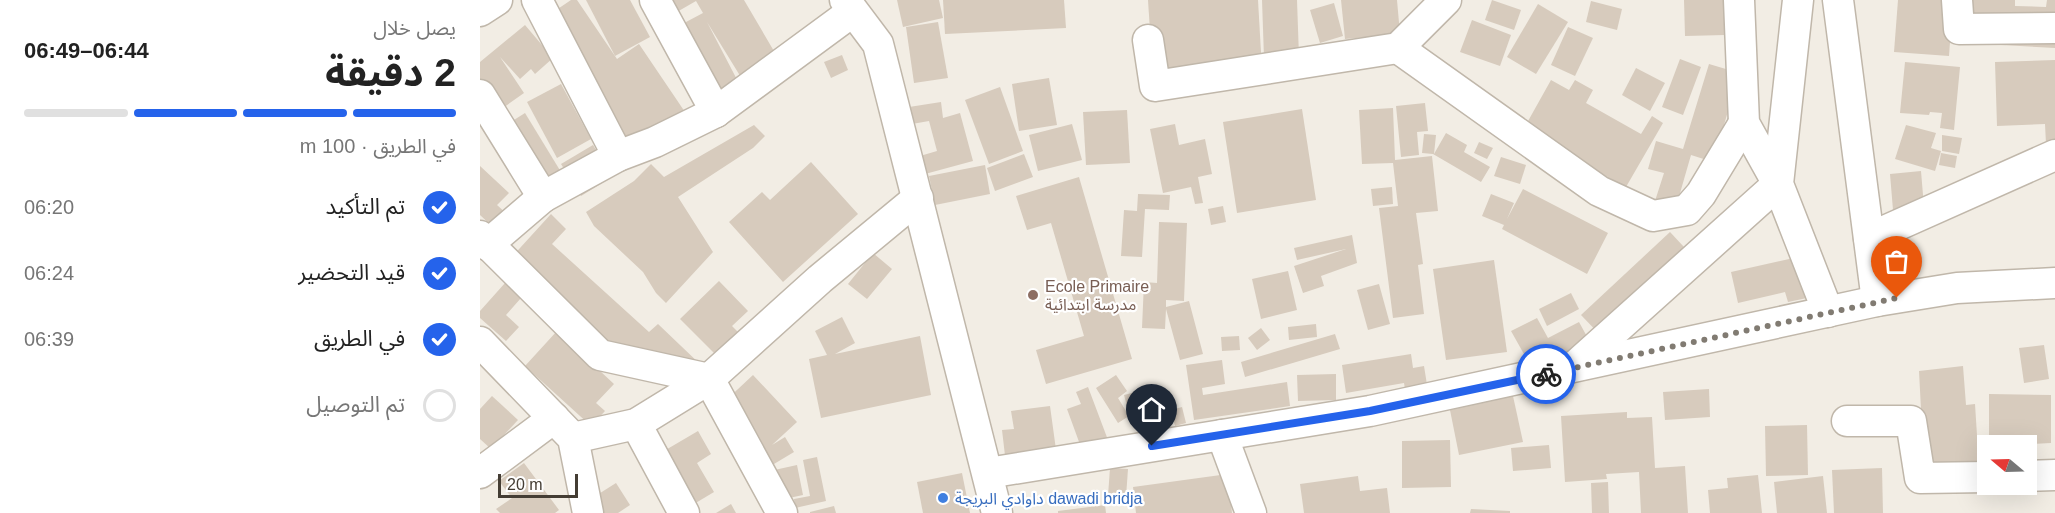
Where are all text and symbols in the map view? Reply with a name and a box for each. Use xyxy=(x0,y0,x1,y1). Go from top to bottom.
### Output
text: يصل خلال xyxy=(373,17,456,39)
text: 06:44–06:49 xyxy=(24,38,149,63)
text: 2 دقيقة xyxy=(325,51,456,94)
text: في الطريق · 100 m xyxy=(300,135,456,157)
icon: check xyxy=(423,191,456,224)
text: تم التأكيد xyxy=(325,194,405,219)
text: 06:20 xyxy=(24,196,74,218)
pin xyxy=(1871,236,1922,298)
icon: bag xyxy=(1880,245,1913,278)
icon: check xyxy=(423,257,456,290)
text: قيد التحضير xyxy=(298,260,405,285)
text: 06:24 xyxy=(24,262,74,284)
place label: Ecole Primaire مدرسة ابتدائية xyxy=(1045,278,1149,314)
marker: Ecole Primaire مدرسة ابتدائية xyxy=(1026,288,1040,302)
icon: check xyxy=(423,323,456,356)
text: في الطريق xyxy=(314,326,405,351)
text: 06:39 xyxy=(24,328,74,350)
courier xyxy=(1516,344,1576,404)
icon: bike xyxy=(1530,358,1563,391)
pin xyxy=(1126,384,1177,446)
text: تم التوصيل xyxy=(306,392,405,417)
icon: home xyxy=(1135,393,1168,426)
north arrow xyxy=(1977,435,2037,495)
map controls xyxy=(1977,435,2037,495)
scale bar xyxy=(498,471,578,498)
text: 20 m xyxy=(507,476,543,493)
place label: داوادي البريجة dawadi bridja xyxy=(955,490,1143,510)
marker: داوادي البريجة dawadi bridja xyxy=(936,491,950,505)

